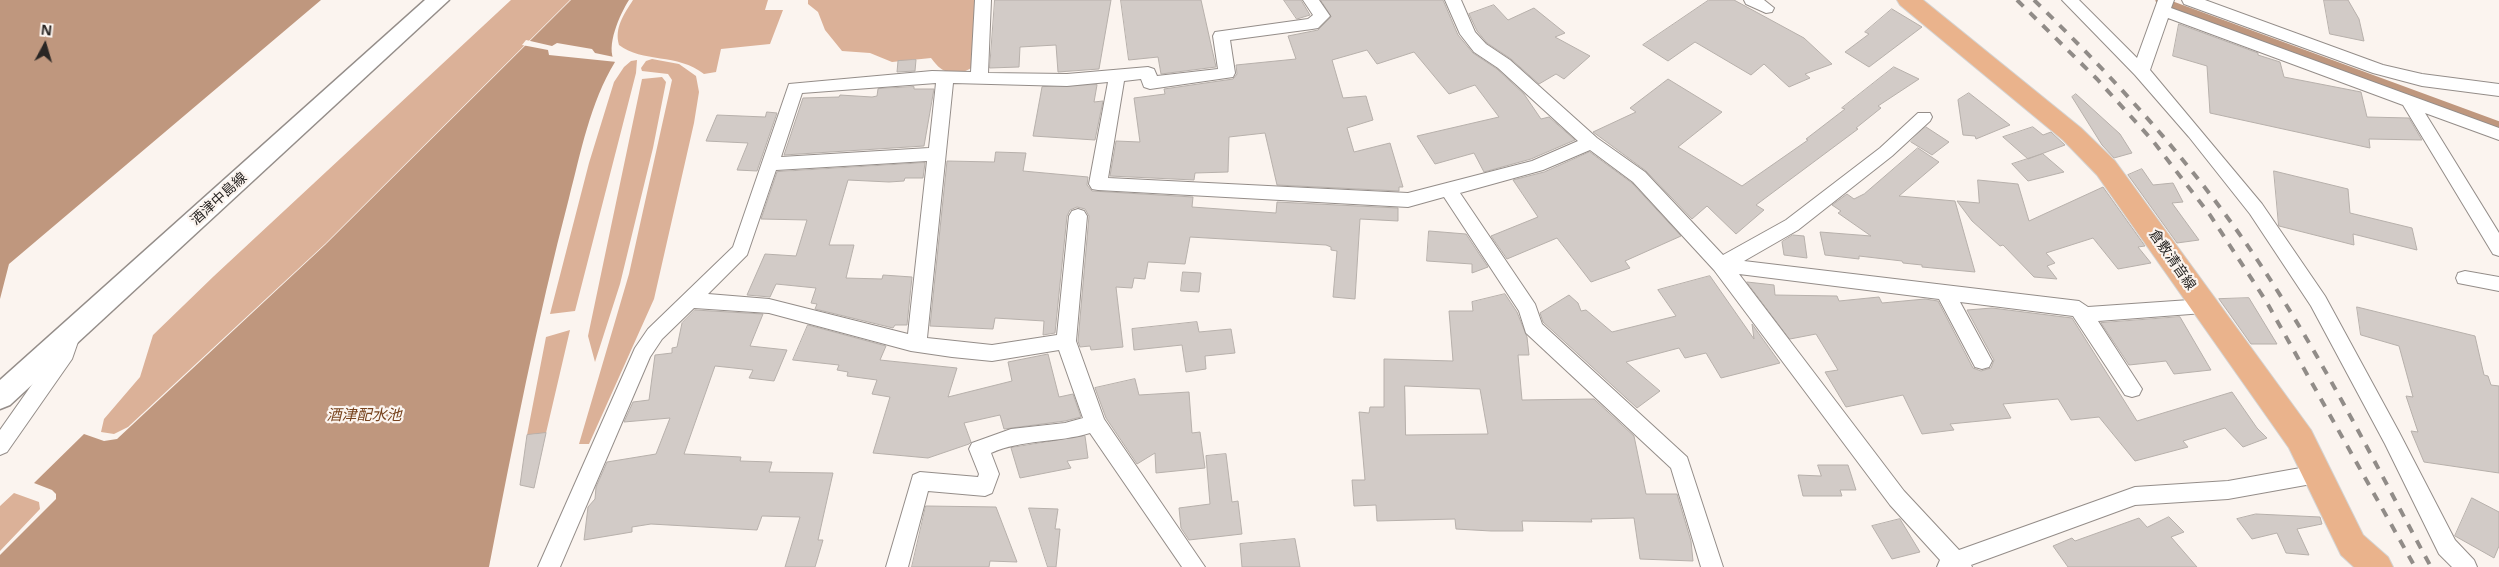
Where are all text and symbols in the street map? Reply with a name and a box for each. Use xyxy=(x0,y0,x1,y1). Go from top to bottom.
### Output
north arrow xyxy=(20,20,70,70)
text: N xyxy=(40,20,53,40)
street label: 酒津中島線 xyxy=(187,169,251,229)
street label: 倉敷清音線 xyxy=(2145,227,2199,293)
water label: 酒津配水池 xyxy=(327,407,401,425)

